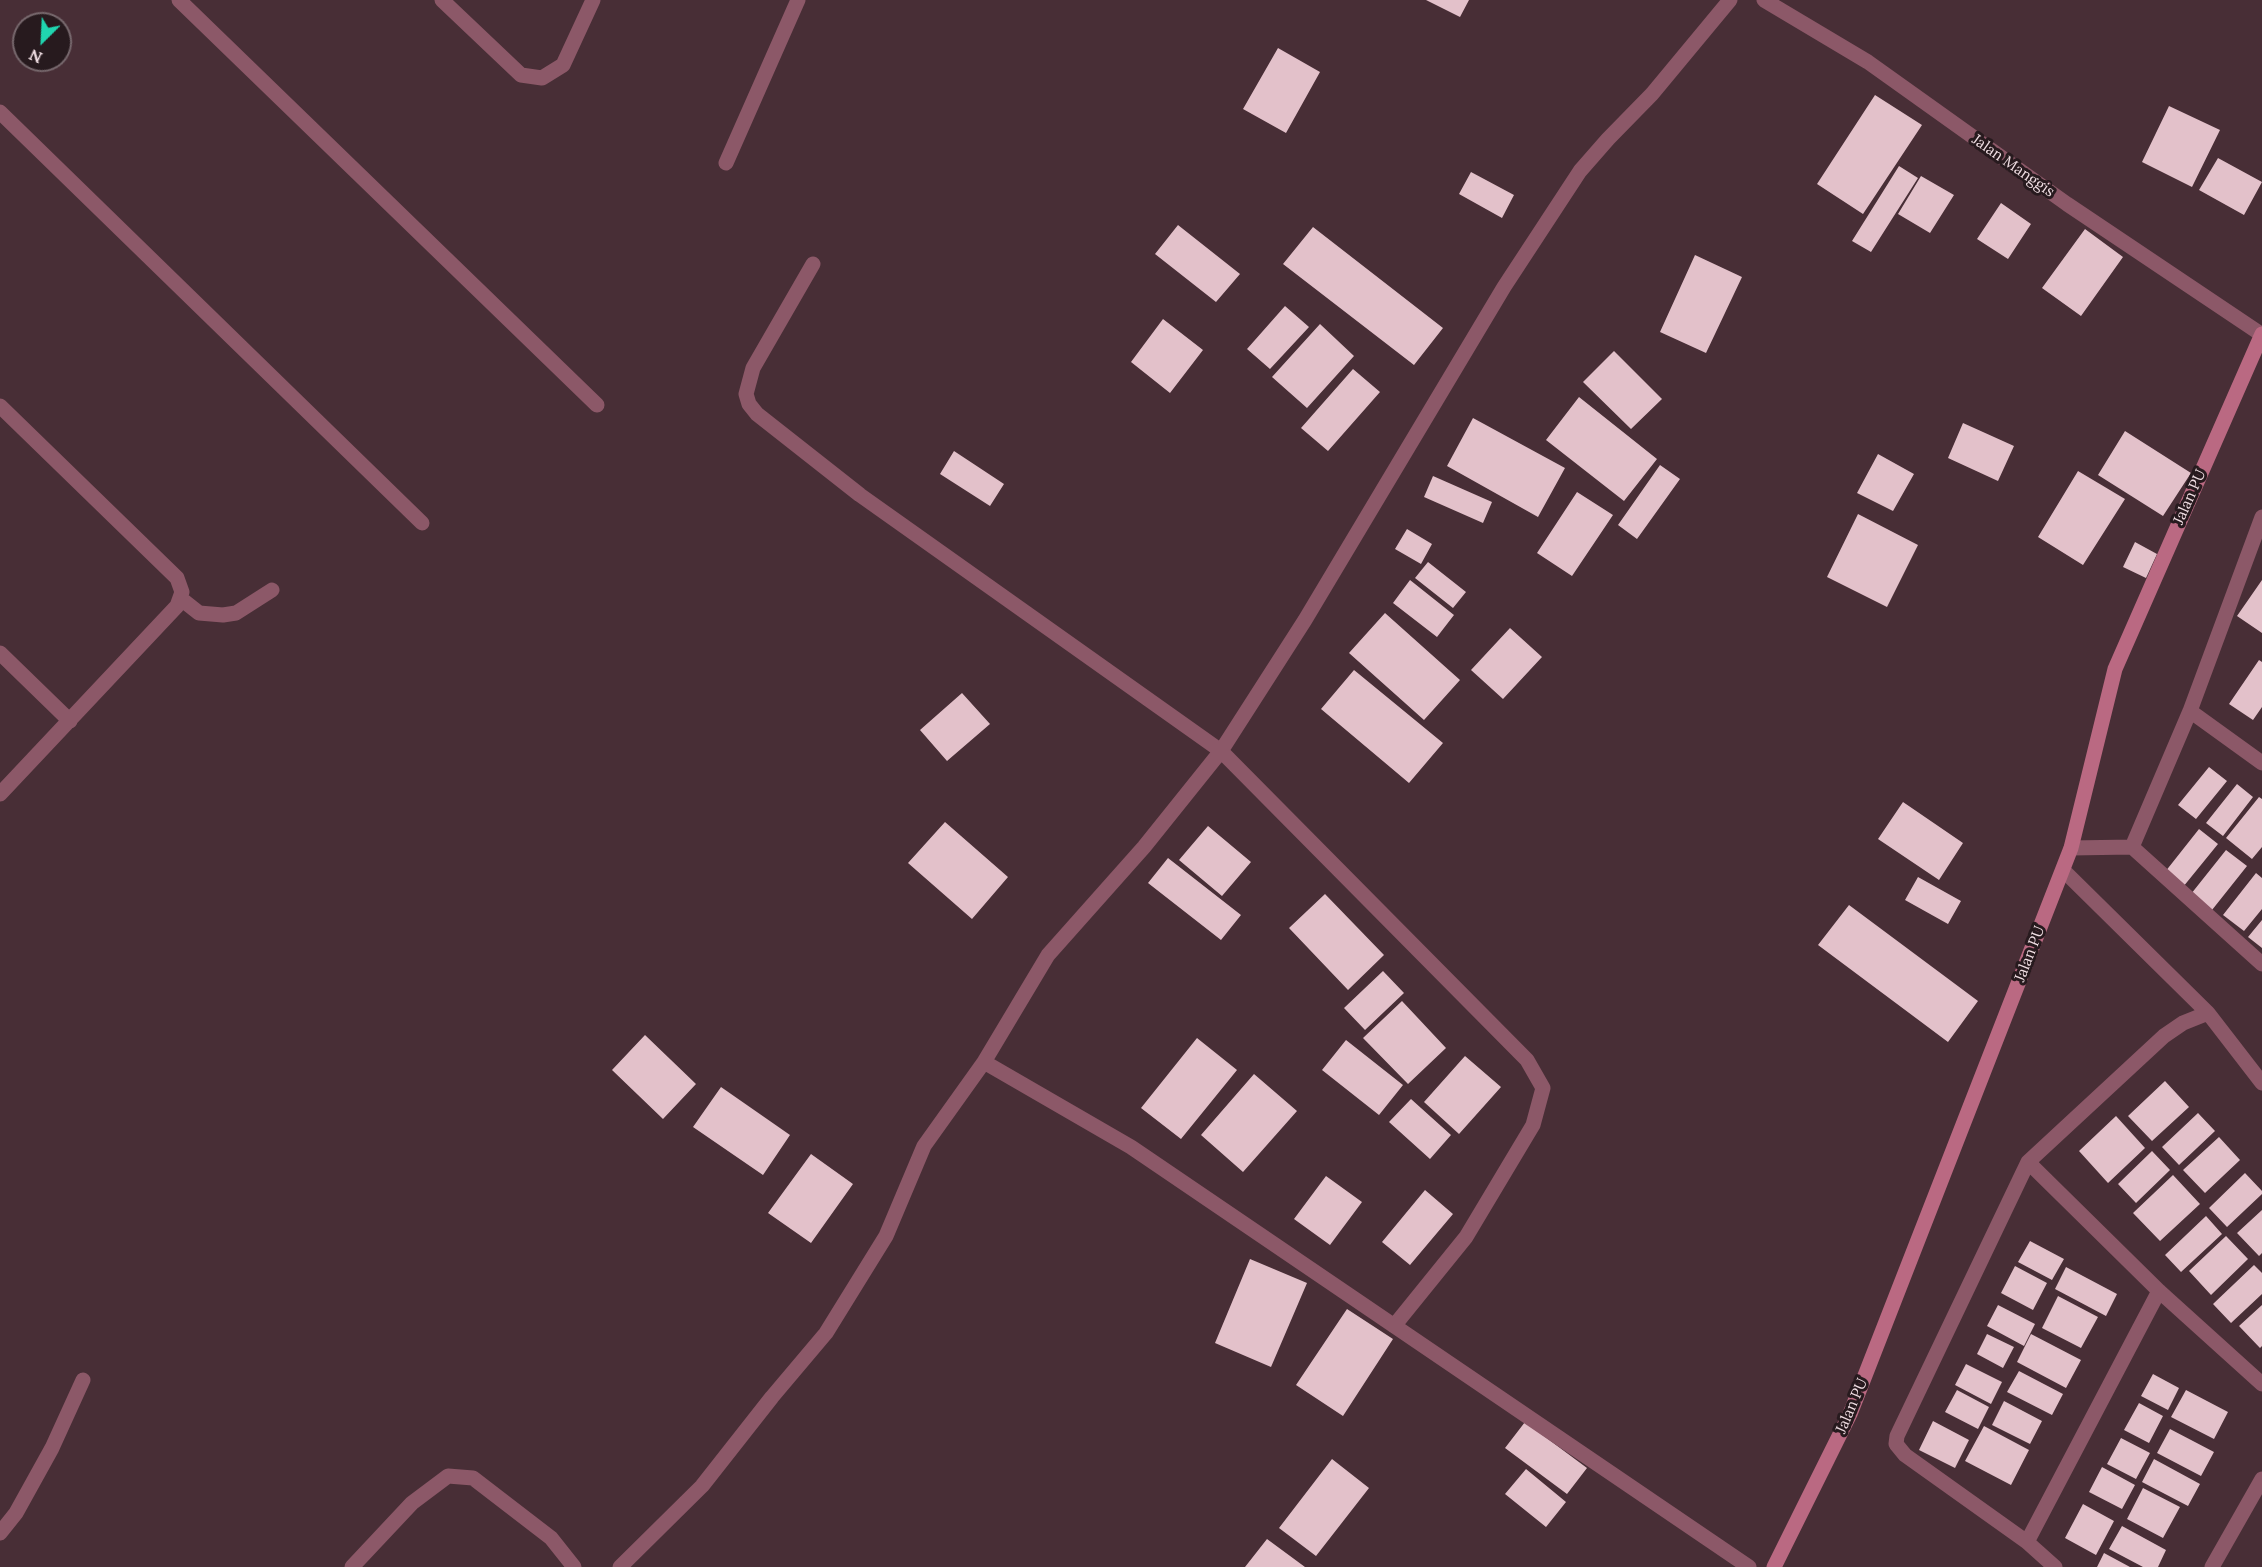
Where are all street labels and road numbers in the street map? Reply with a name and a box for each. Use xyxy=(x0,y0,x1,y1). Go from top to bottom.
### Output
street label: Jalan Manggis xyxy=(1968,131,2058,201)
street label: Jalan PU xyxy=(2170,467,2210,527)
street label: Jalan PU xyxy=(2011,924,2049,984)
street label: Jalan PU xyxy=(1832,1376,1872,1436)

